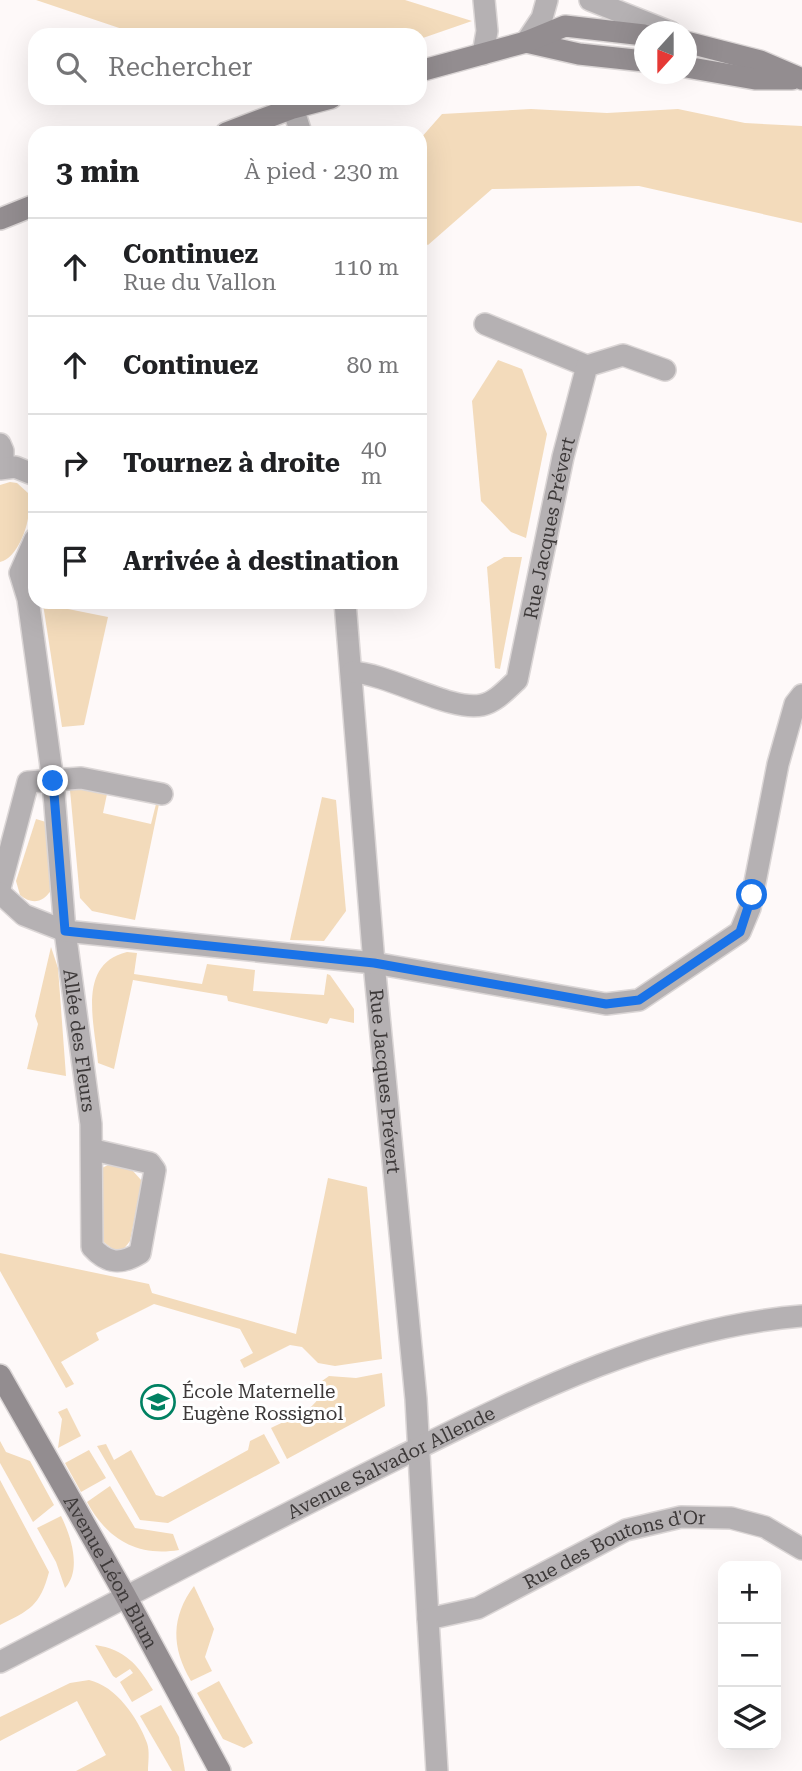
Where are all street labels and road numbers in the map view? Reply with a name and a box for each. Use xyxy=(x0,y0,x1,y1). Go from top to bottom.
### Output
street label: Rue Jacques Prévert xyxy=(519,434,580,621)
street label: Allée des Fleurs xyxy=(58,968,100,1113)
street label: Rue Jacques Prévert xyxy=(365,988,405,1175)
street label: Avenue Salvador Allende xyxy=(283,1401,499,1524)
street label: Avenue Léon Blum xyxy=(59,1491,163,1653)
street label: Rue des Boutons d'Or xyxy=(519,1506,706,1594)

